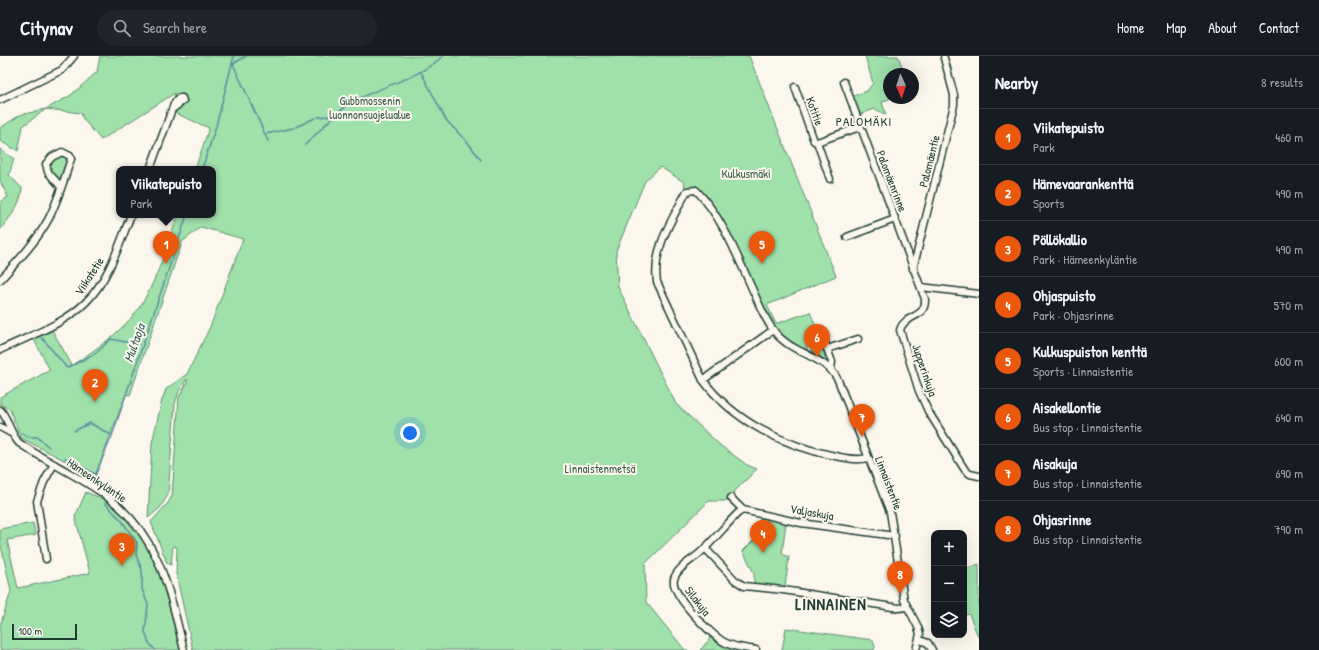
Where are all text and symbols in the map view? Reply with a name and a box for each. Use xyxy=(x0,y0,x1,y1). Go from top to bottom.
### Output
search box xyxy=(97,10,377,46)
text: Citynav xyxy=(20,15,73,41)
icon: search xyxy=(111,17,133,39)
text: Search here xyxy=(143,17,207,38)
text: Home xyxy=(1117,18,1144,37)
text: Map xyxy=(1166,18,1186,37)
text: About xyxy=(1208,18,1237,37)
text: Contact xyxy=(1259,18,1299,37)
north arrow xyxy=(883,68,919,104)
text: Nearby xyxy=(995,71,1038,94)
text: 8 results xyxy=(1261,73,1303,91)
park label: Gubbmossenin luonnonsuojelualue xyxy=(329,92,411,123)
street label: Kotitie xyxy=(802,94,828,128)
district label: PALOMÄKI xyxy=(836,112,892,130)
text: Viikatepuisto xyxy=(1033,117,1104,138)
text: 1 xyxy=(1006,128,1010,146)
text: 460 m xyxy=(1275,128,1303,146)
street label: Palomäentie xyxy=(914,133,944,189)
text: Park xyxy=(1033,138,1055,156)
street label: Palomäenrinne xyxy=(873,148,912,214)
park label: Kulkusmäki xyxy=(721,165,771,182)
popup xyxy=(116,166,216,218)
text: Viikatepuisto xyxy=(130,173,202,194)
text: Hämevaarankenttä xyxy=(1033,173,1133,194)
text: 2 xyxy=(1005,184,1011,202)
text: 490 m xyxy=(1276,184,1303,202)
text: Park xyxy=(130,194,152,212)
text: Sports xyxy=(1033,194,1064,212)
text: Pöllökallio xyxy=(1033,229,1087,250)
pin: 1 xyxy=(153,231,179,264)
pin: 5 xyxy=(749,231,775,264)
text: 3 xyxy=(1005,240,1011,258)
text: 490 m xyxy=(1276,240,1303,258)
text: Park · Hämeenkyläntie xyxy=(1033,250,1137,268)
street label: Viikatetie xyxy=(70,253,108,298)
text: Ohjaspuisto xyxy=(1033,285,1096,306)
text: 4 xyxy=(1006,296,1010,314)
text: 570 m xyxy=(1273,296,1303,314)
text: Park · Ohjasrinne xyxy=(1033,306,1114,324)
water label: Multaoja xyxy=(119,320,150,365)
pin: 6 xyxy=(804,324,830,357)
text: Kulkuspuiston kenttä xyxy=(1033,341,1147,362)
street label: Jupperinkuja xyxy=(908,342,942,399)
text: 5 xyxy=(1005,352,1011,370)
text: 600 m xyxy=(1274,352,1303,370)
text: Sports · Linnaistentie xyxy=(1033,362,1133,380)
pin: 2 xyxy=(82,369,108,402)
text: Aisakellontie xyxy=(1033,397,1101,418)
pin: 7 xyxy=(849,404,875,437)
text: 6 xyxy=(1005,408,1011,426)
text: 640 m xyxy=(1275,408,1303,426)
text: Bus stop · Linnaistentie xyxy=(1033,418,1142,436)
your location xyxy=(400,423,420,443)
text: Aisakuja xyxy=(1033,453,1077,474)
street label: Hämeenkyläntie xyxy=(64,454,130,506)
street label: Linnaistentie xyxy=(871,454,907,512)
park label: Linnaistenmetsä xyxy=(565,460,636,477)
text: 7 xyxy=(1005,464,1011,482)
text: 690 m xyxy=(1275,464,1303,482)
text: Bus stop · Linnaistentie xyxy=(1033,474,1142,492)
street label: Valjaskuja xyxy=(789,500,835,524)
text: Ohjasrinne xyxy=(1033,509,1092,530)
pin: 4 xyxy=(750,520,776,553)
text: 8 xyxy=(1005,520,1011,538)
text: 790 m xyxy=(1274,520,1303,538)
map controls xyxy=(931,530,967,638)
button: + xyxy=(931,530,967,566)
text: Bus stop · Linnaistentie xyxy=(1033,530,1142,548)
pin: 3 xyxy=(109,533,135,566)
pin: 8 xyxy=(887,561,913,594)
button: − xyxy=(931,566,967,602)
street label: Silakuja xyxy=(681,583,715,620)
district label: LINNAINEN xyxy=(795,593,867,615)
button: layers xyxy=(931,602,967,638)
scale bar xyxy=(12,622,77,641)
text: 100 m xyxy=(18,624,42,638)

